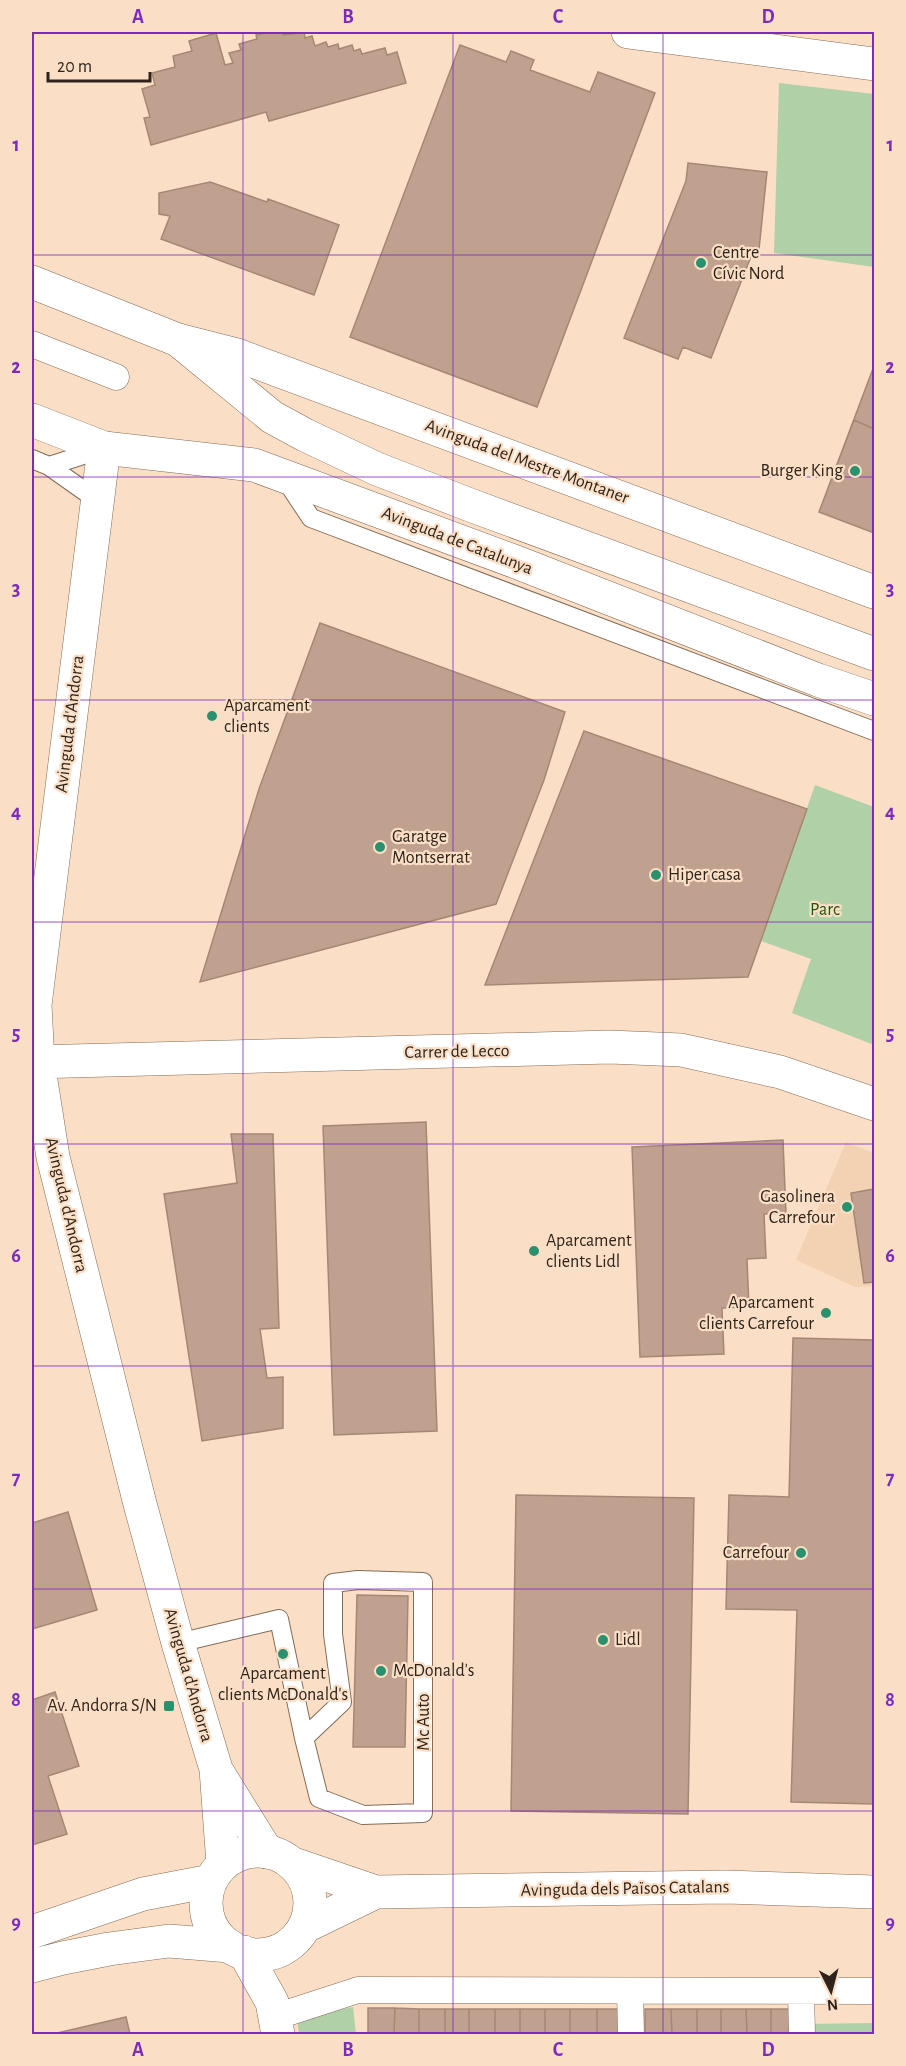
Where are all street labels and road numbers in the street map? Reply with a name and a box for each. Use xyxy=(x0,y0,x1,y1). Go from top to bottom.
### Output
street label: Avinguda del Mestre Montaner xyxy=(423,417,632,507)
street label: Avinguda de Catalunya xyxy=(379,504,535,578)
street label: Avinguda d'Andorra xyxy=(53,654,87,794)
street label: Carrer de Lecco xyxy=(404,1042,510,1062)
street label: Avinguda d'Andorra xyxy=(42,1136,90,1274)
street label: Avinguda d'Andorra xyxy=(160,1606,216,1744)
street label: Mc Auto xyxy=(415,1693,433,1751)
street label: Avinguda dels Països Catalans xyxy=(521,1878,729,1900)

